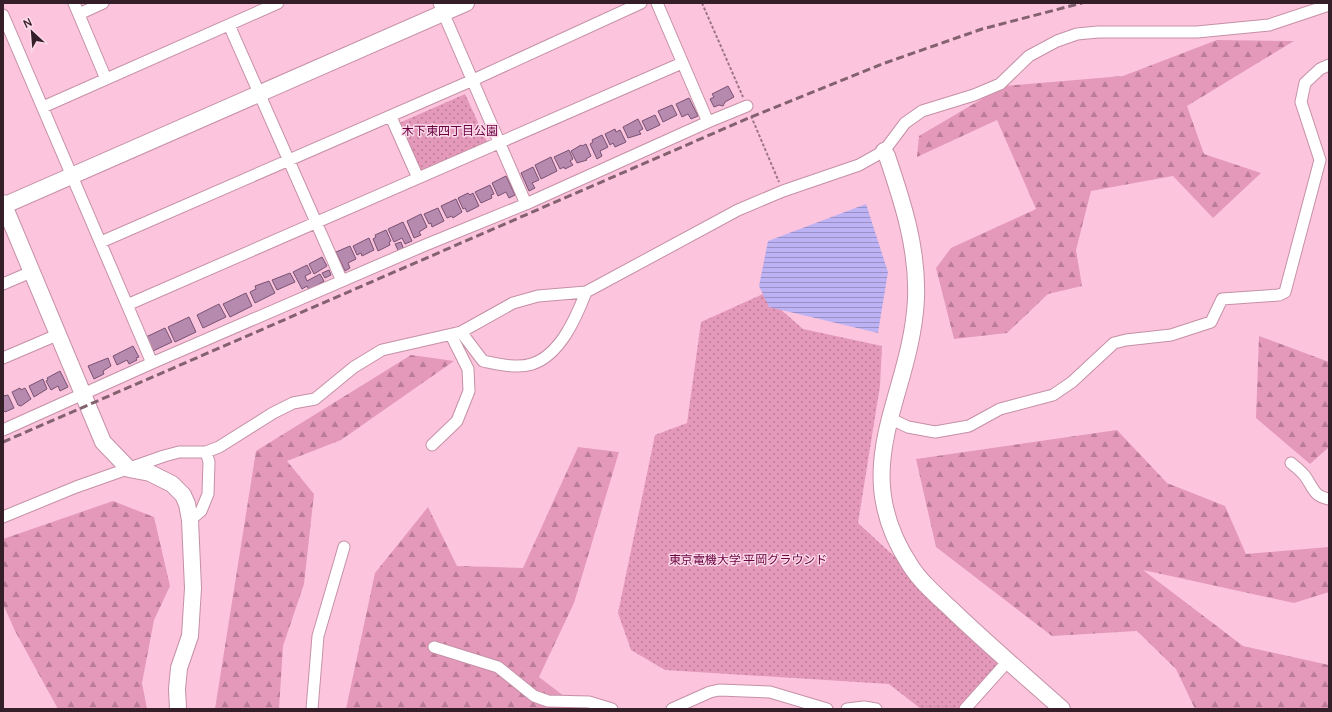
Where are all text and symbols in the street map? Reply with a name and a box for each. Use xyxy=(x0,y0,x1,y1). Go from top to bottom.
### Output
north arrow xyxy=(12,12,52,52)
text: N xyxy=(21,14,34,31)
park label: 木下東四丁目公園 xyxy=(402,122,498,139)
park label: 東京電機大学 平岡グラウンド xyxy=(669,551,827,568)

